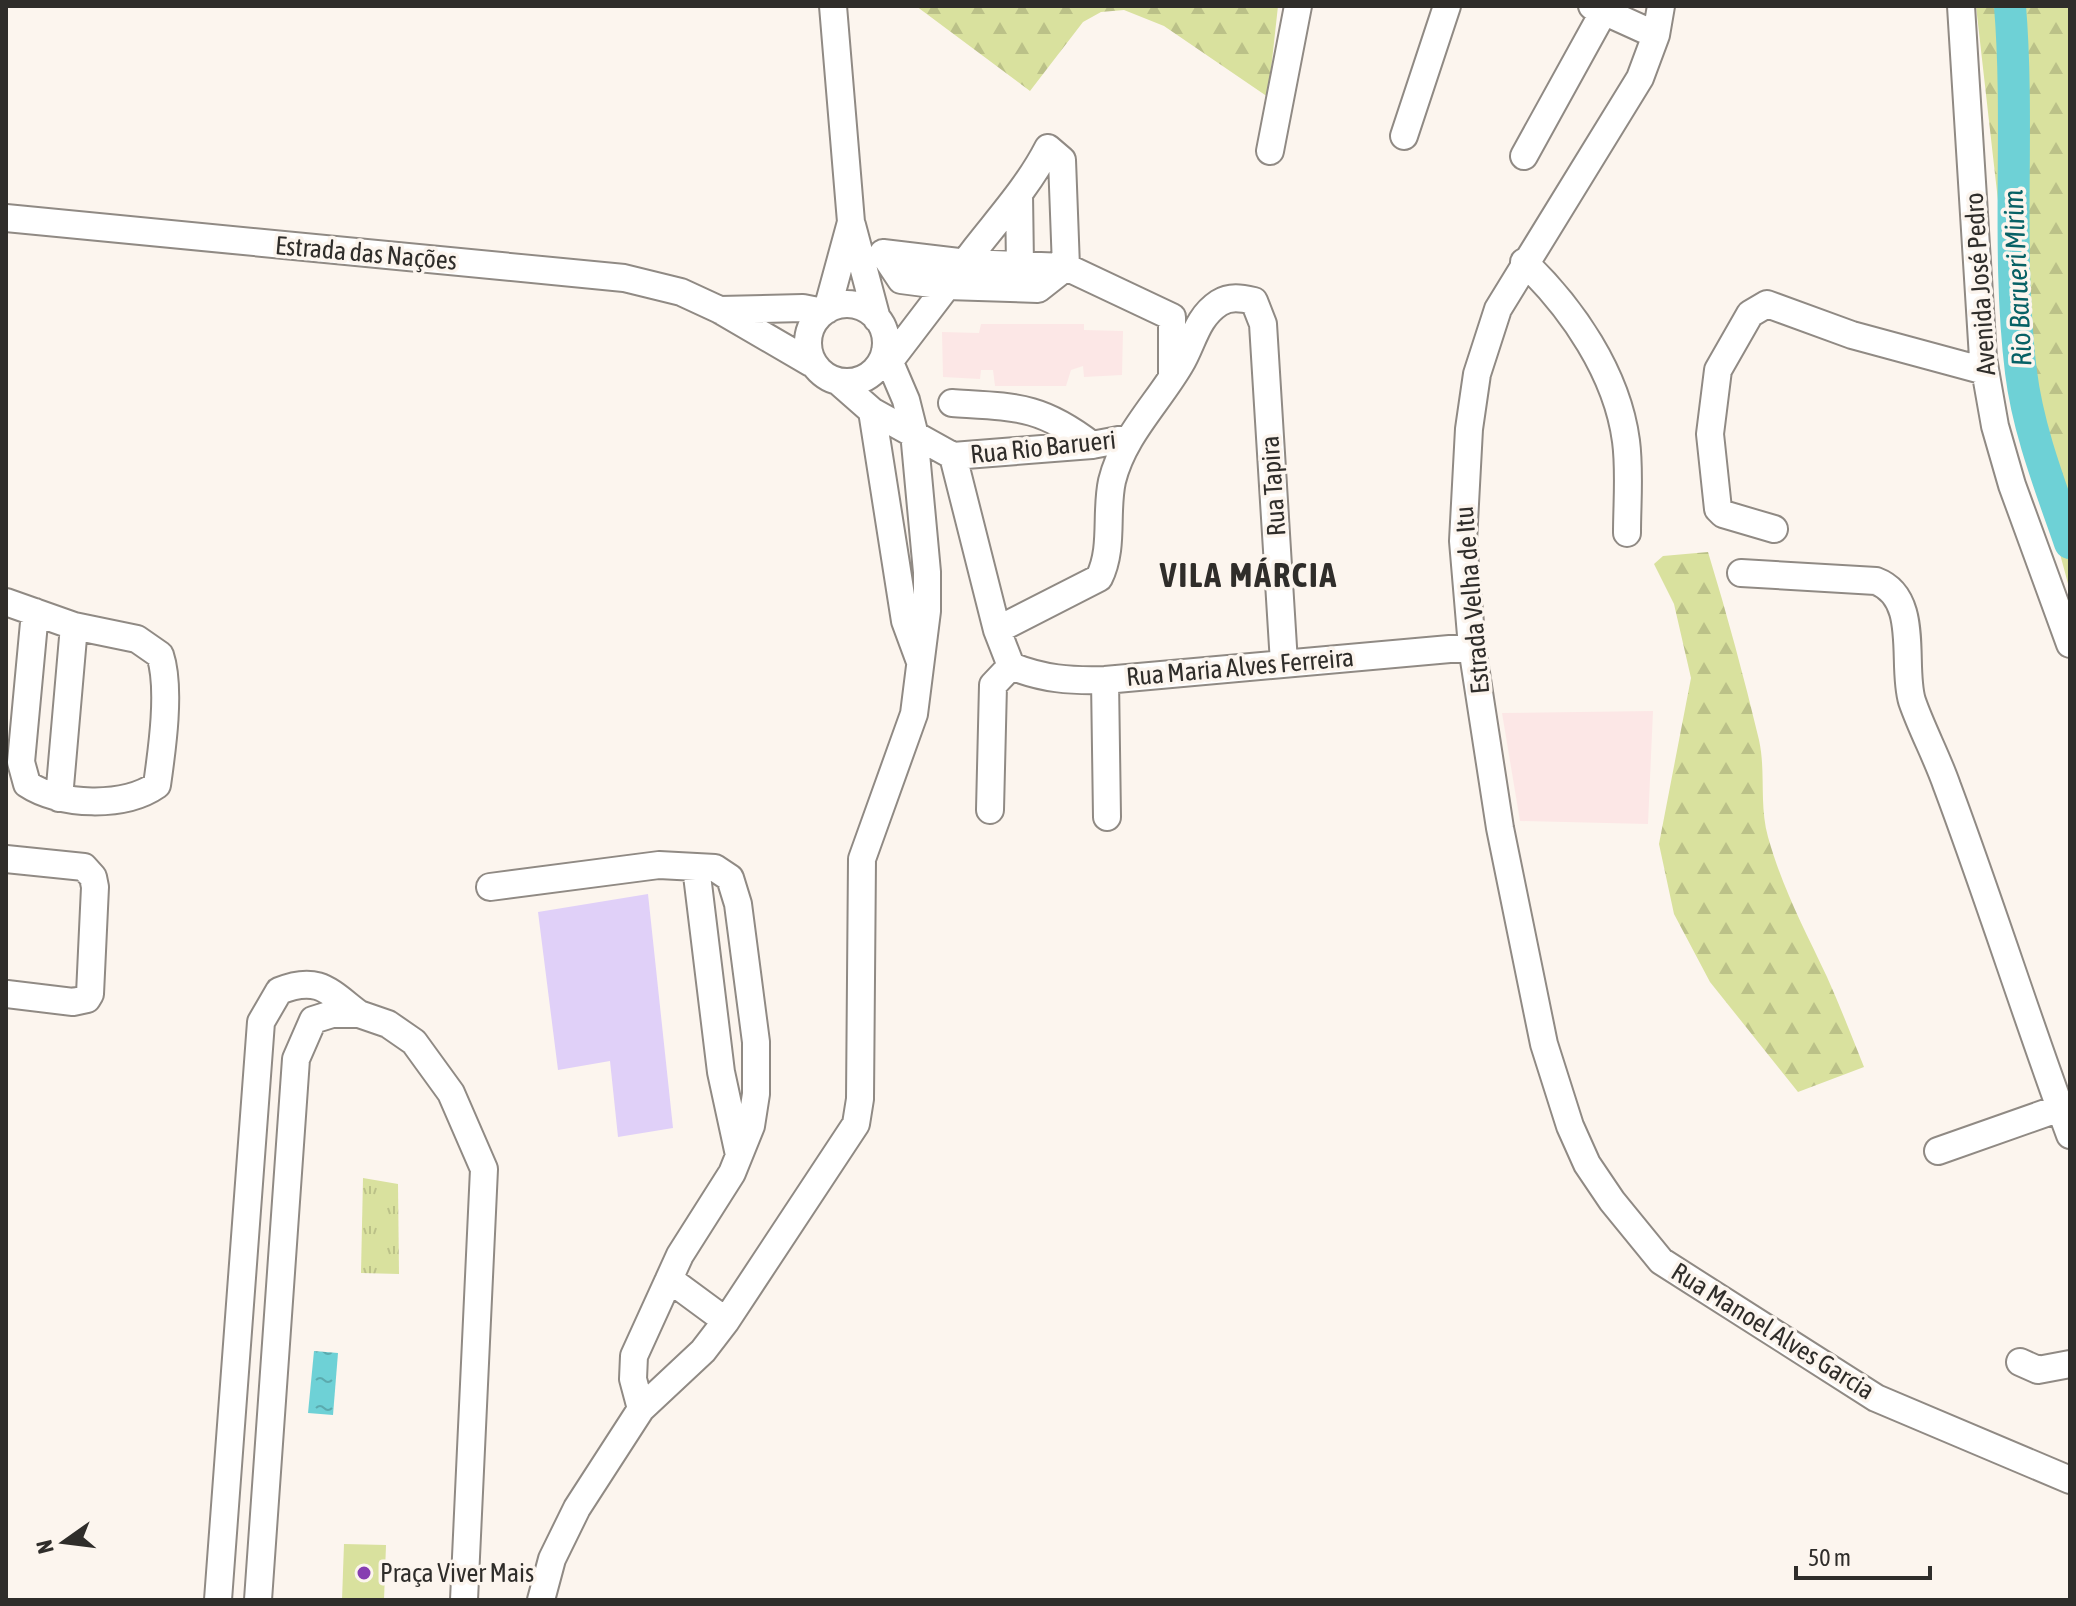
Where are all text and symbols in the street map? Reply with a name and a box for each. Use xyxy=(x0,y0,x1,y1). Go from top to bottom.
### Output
water label: Rio Barueri Mirim xyxy=(1996,189,2038,367)
street label: Avenida José Pedro xyxy=(1959,192,2001,376)
street label: Estrada das Nações xyxy=(274,230,458,276)
street label: Rua Rio Barueri xyxy=(969,424,1117,470)
street label: Rua Tapira xyxy=(1255,435,1291,537)
street label: Estrada Velha de Itu xyxy=(1449,505,1495,695)
district label: VILA MÁRCIA xyxy=(1159,555,1338,594)
street label: Rua Maria Alves Ferreira xyxy=(1125,642,1355,692)
street label: Rua Manoel Alves Garcia xyxy=(1666,1256,1880,1406)
north arrow xyxy=(24,1502,104,1582)
scale bar xyxy=(1796,1530,1930,1580)
text: N xyxy=(30,1537,59,1556)
text: 50 m xyxy=(1808,1544,1851,1571)
place label: Praça Viver Mais xyxy=(380,1558,534,1588)
marker: Praça Viver Mais xyxy=(355,1564,373,1582)

